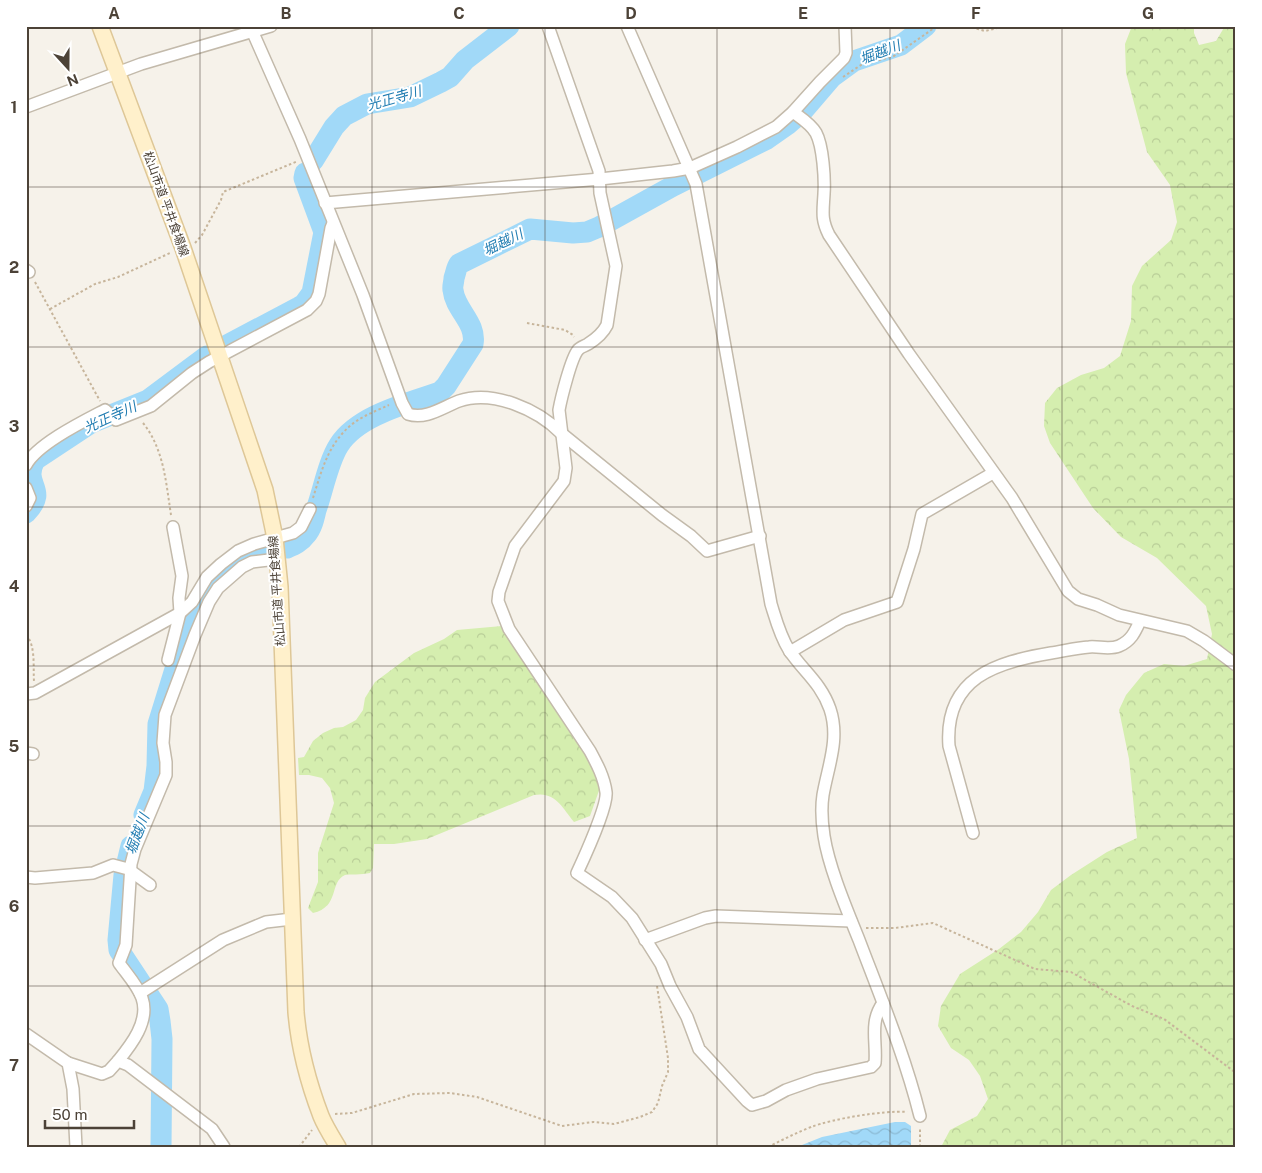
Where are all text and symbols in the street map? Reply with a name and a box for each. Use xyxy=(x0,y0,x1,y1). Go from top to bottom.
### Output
text: A xyxy=(108,4,120,23)
text: B xyxy=(281,4,292,23)
text: C xyxy=(453,4,465,23)
text: D xyxy=(625,4,637,23)
text: E xyxy=(798,4,808,23)
text: F xyxy=(971,4,981,23)
text: G xyxy=(1142,4,1154,23)
water label: 堀越川 xyxy=(858,36,904,67)
north arrow xyxy=(42,42,92,92)
text: N xyxy=(65,71,81,90)
water label: 光正寺川 xyxy=(365,82,425,113)
text: 1 xyxy=(11,98,17,117)
street label: 松山市道 平井食場線 xyxy=(140,149,192,259)
water label: 堀越川 xyxy=(481,225,527,258)
text: 2 xyxy=(9,258,19,277)
water label: 光正寺川 xyxy=(81,397,141,436)
text: 3 xyxy=(9,417,19,436)
street label: 松山市道 平井食場線 xyxy=(266,535,288,647)
text: 4 xyxy=(9,577,20,596)
text: 5 xyxy=(9,737,20,756)
water label: 堀越川 xyxy=(122,810,153,856)
text: 6 xyxy=(9,897,19,916)
text: 7 xyxy=(9,1056,19,1075)
scale bar xyxy=(45,1098,134,1130)
text: 50 m xyxy=(52,1106,87,1123)

